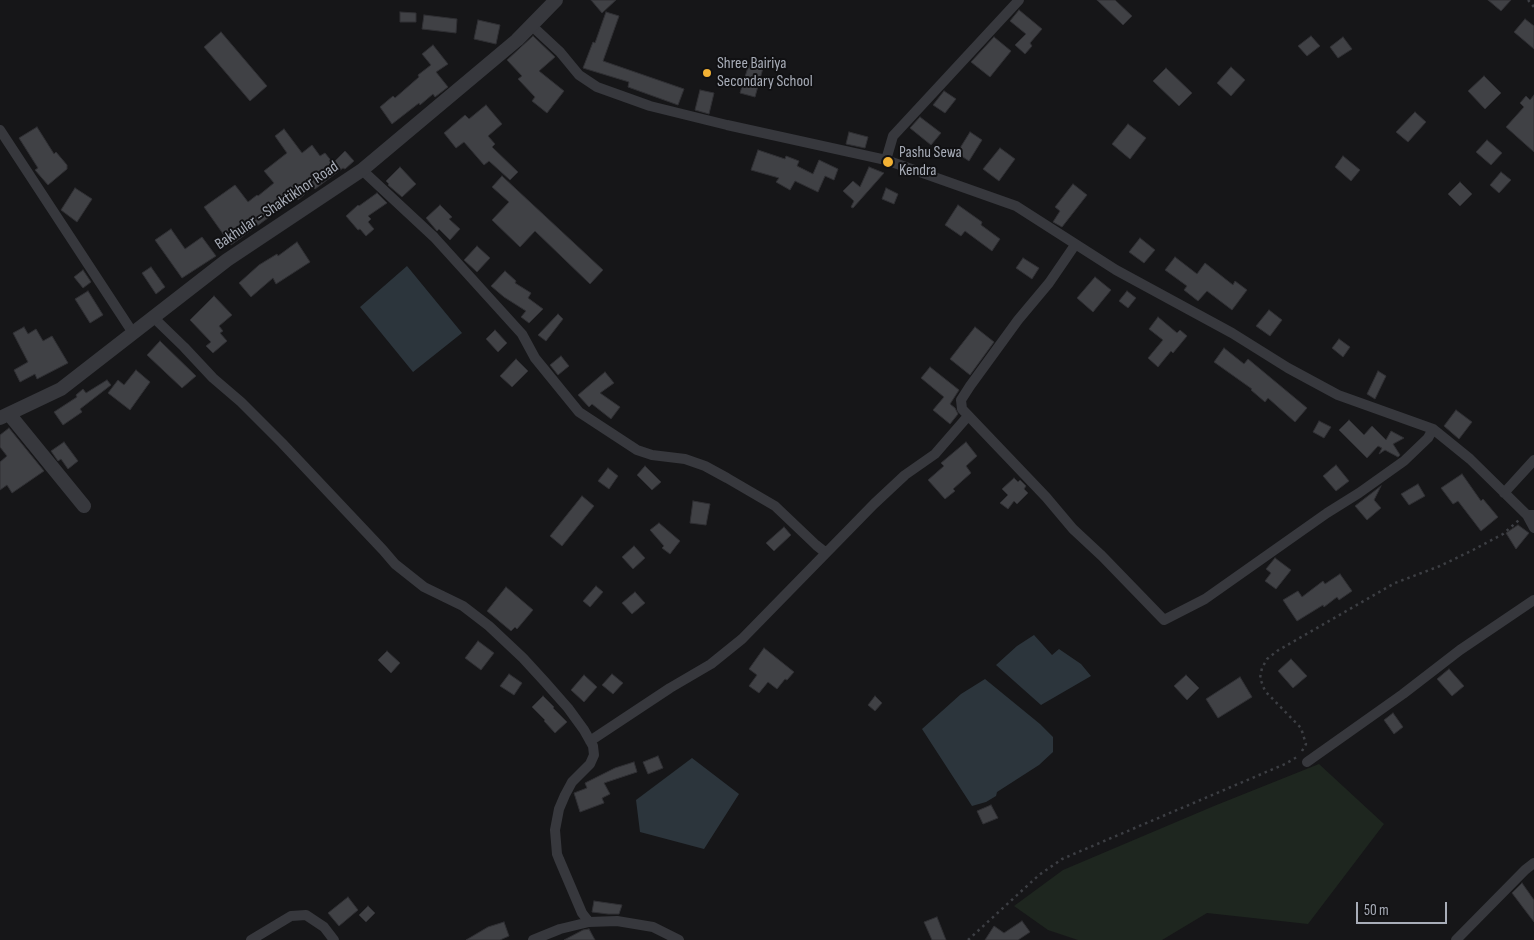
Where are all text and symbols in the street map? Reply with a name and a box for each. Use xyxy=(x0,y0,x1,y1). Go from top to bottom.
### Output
place label: Shree Bairiya Secondary School xyxy=(717,54,813,92)
marker: Shree Bairiya Secondary School xyxy=(701,67,713,79)
place label: Pashu Sewa Kendra xyxy=(899,143,962,181)
marker: Pashu Sewa Kendra xyxy=(881,155,895,169)
street label: Bakhular - Shaktikhor Road xyxy=(212,158,342,254)
scale bar xyxy=(1359,892,1450,924)
text: 50 m xyxy=(1364,901,1389,920)

